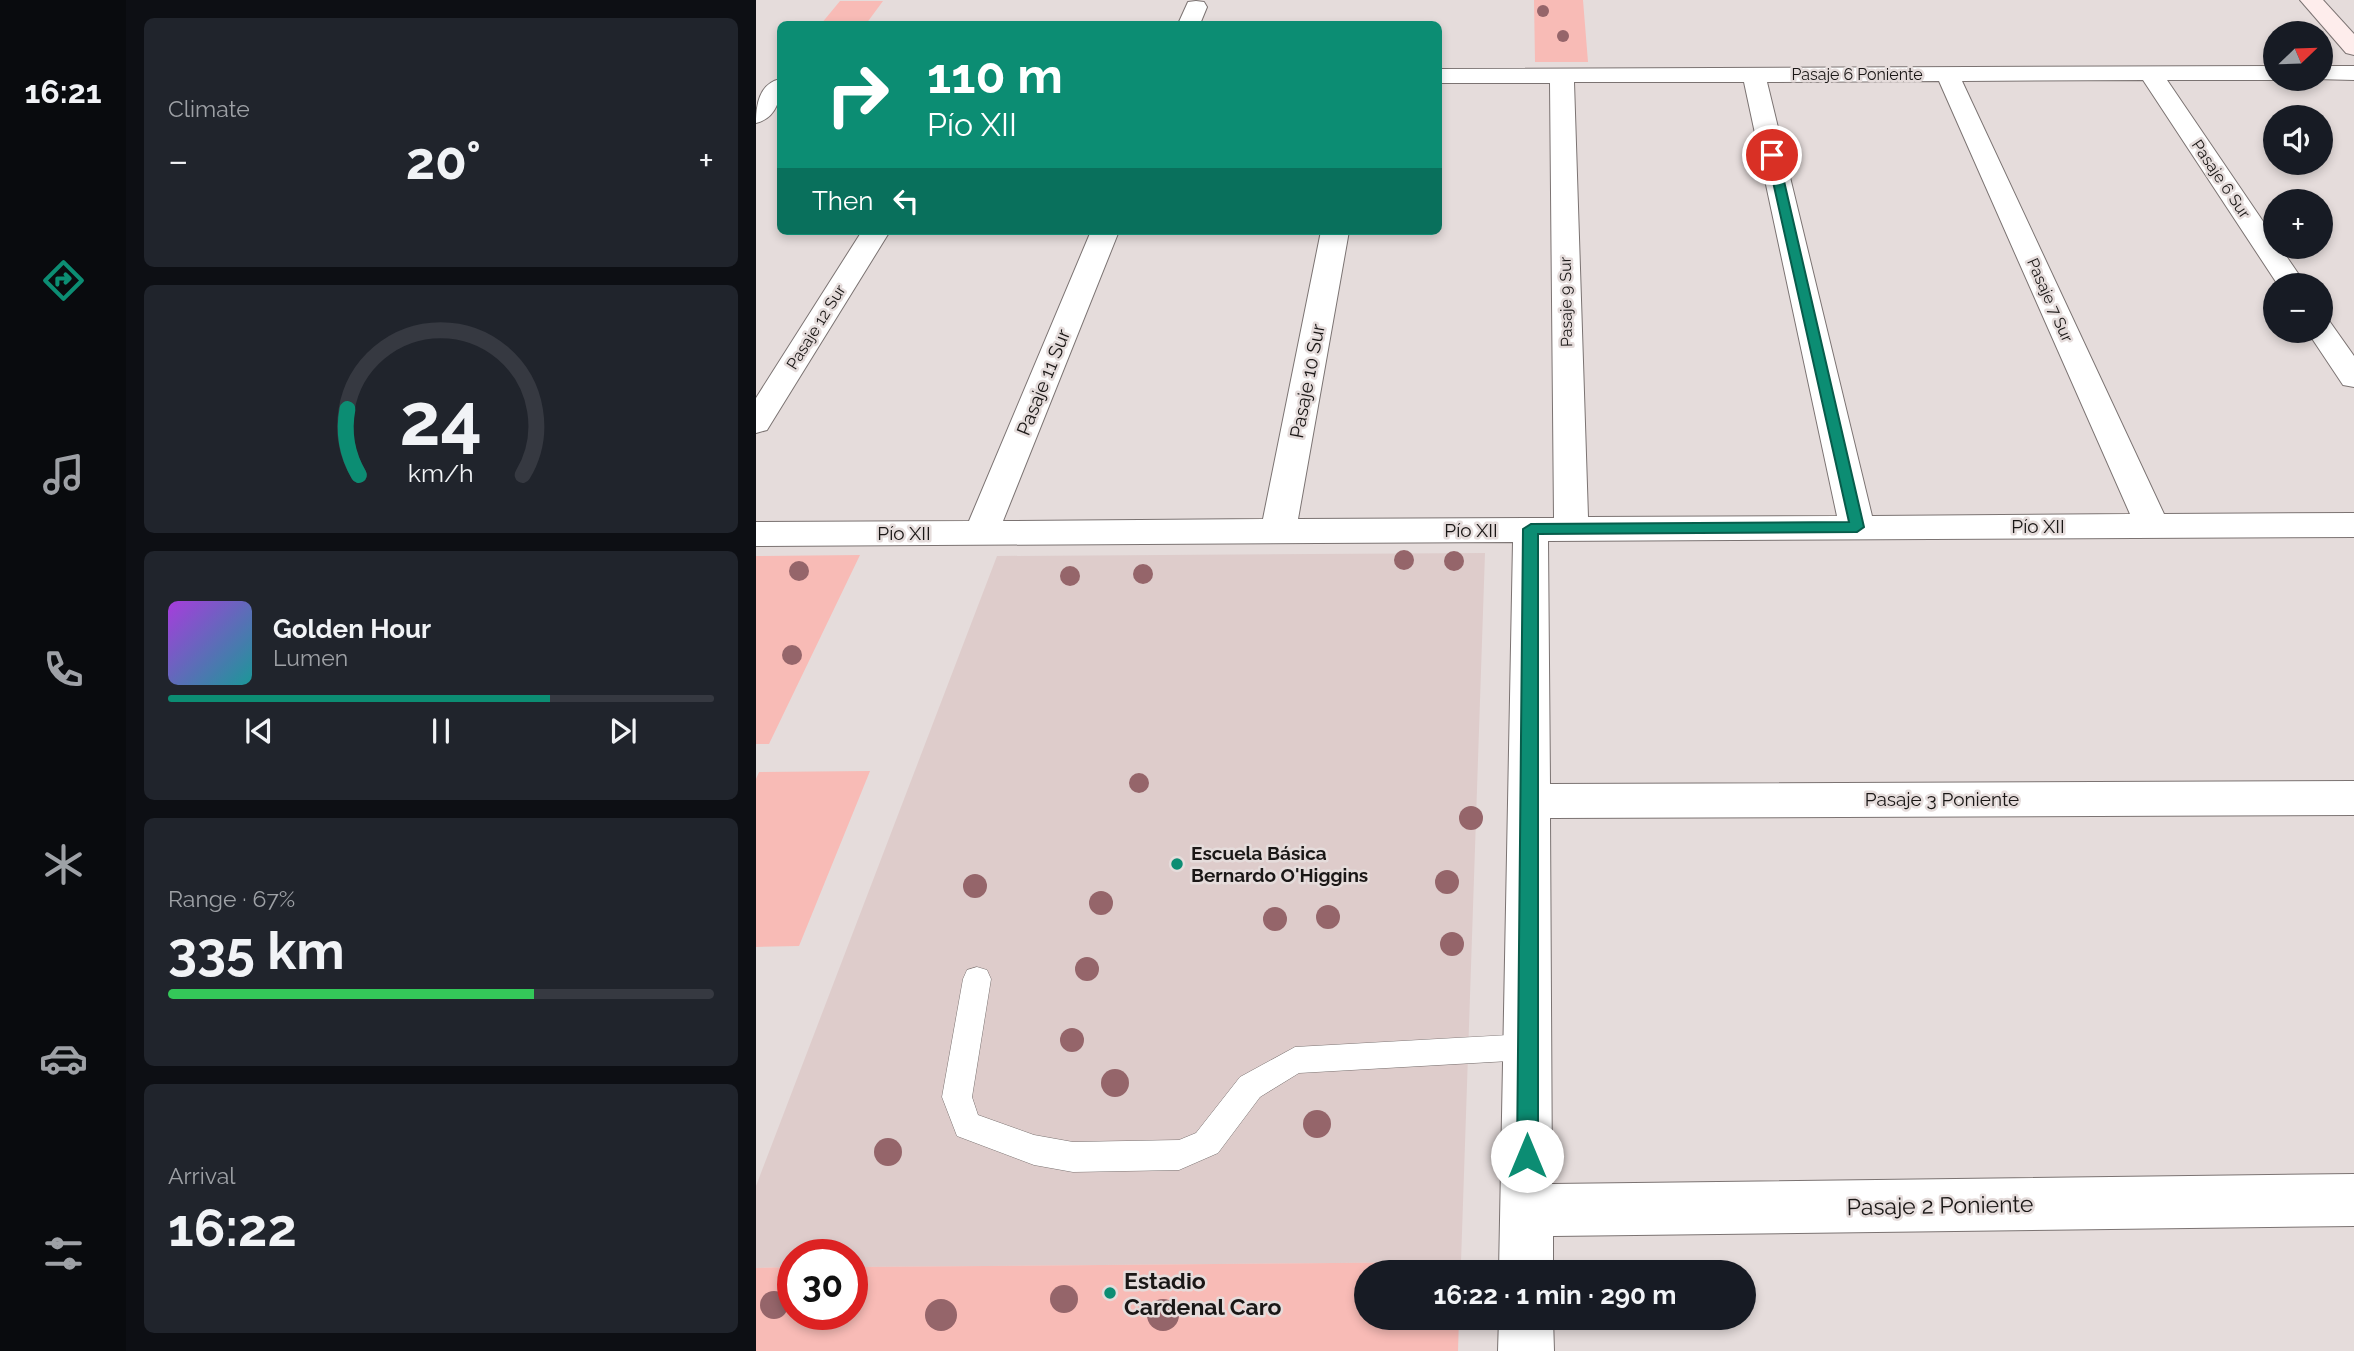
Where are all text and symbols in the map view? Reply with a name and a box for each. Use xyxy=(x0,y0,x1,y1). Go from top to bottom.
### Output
north arrow xyxy=(2263,21,2333,91)
map controls xyxy=(2263,21,2333,343)
text: 110 m xyxy=(927,47,1063,104)
icon: right xyxy=(812,49,903,140)
street label: Pasaje 6 Poniente xyxy=(1791,65,1923,84)
text: 16:21 xyxy=(25,73,102,110)
text: Climate xyxy=(168,95,250,122)
button: sound xyxy=(2263,105,2333,175)
text: Pío XII xyxy=(927,106,1017,143)
pin xyxy=(1742,125,1802,185)
text: 20° xyxy=(406,130,481,191)
icon: arrive xyxy=(1753,136,1791,174)
street label: Pasaje 6 Sur xyxy=(2188,136,2254,222)
text: − xyxy=(168,138,188,183)
text: + xyxy=(698,138,714,183)
icon: left xyxy=(887,182,925,220)
text: Then xyxy=(812,186,873,216)
button: + xyxy=(2263,189,2333,259)
street label: Pasaje 7 Sur xyxy=(2023,255,2077,345)
icon: directions xyxy=(39,256,88,305)
street label: Pasaje 9 Sur xyxy=(1556,256,1576,347)
button: − xyxy=(2263,273,2333,343)
street label: Pasaje 12 Sur xyxy=(782,281,850,373)
street label: Pasaje 10 Sur xyxy=(1285,322,1329,440)
street label: Pasaje 11 Sur xyxy=(1012,325,1074,438)
text: 24 xyxy=(400,377,482,462)
icon: music xyxy=(39,450,88,499)
text: km/h xyxy=(408,458,474,488)
street label: Pío XII xyxy=(2011,515,2065,537)
street label: Pío XII xyxy=(1444,519,1498,541)
street label: Pío XII xyxy=(877,522,931,544)
text: Golden Hour xyxy=(273,614,431,644)
text: Lumen xyxy=(273,644,348,671)
icon: phone xyxy=(39,645,88,694)
icon: previous xyxy=(240,712,278,750)
icon: pause xyxy=(422,712,460,750)
icon: next xyxy=(604,712,642,750)
street label: Pasaje 3 Poniente xyxy=(1865,788,2019,810)
icon: climate xyxy=(39,840,88,889)
place label: Escuela Básica Bernardo O'Higgins xyxy=(1191,842,1368,886)
marker: Escuela Básica Bernardo O'Higgins xyxy=(1169,856,1185,872)
text: Range · 67% xyxy=(168,885,295,912)
text: 335 km xyxy=(168,920,345,981)
icon: car xyxy=(39,1034,88,1083)
position arrow xyxy=(1490,1119,1564,1193)
text: Arrival xyxy=(168,1162,235,1189)
street label: Pasaje 2 Poniente xyxy=(1846,1190,2034,1220)
text: 16:22 xyxy=(168,1197,297,1258)
icon: filters xyxy=(39,1229,88,1278)
speed limit sign: 30 xyxy=(777,1239,868,1330)
place label: Estadio Cardenal Caro xyxy=(1124,1267,1281,1320)
text: 16:22 · 1 min · 290 m xyxy=(1433,1280,1677,1310)
marker: Estadio Cardenal Caro xyxy=(1102,1285,1118,1301)

